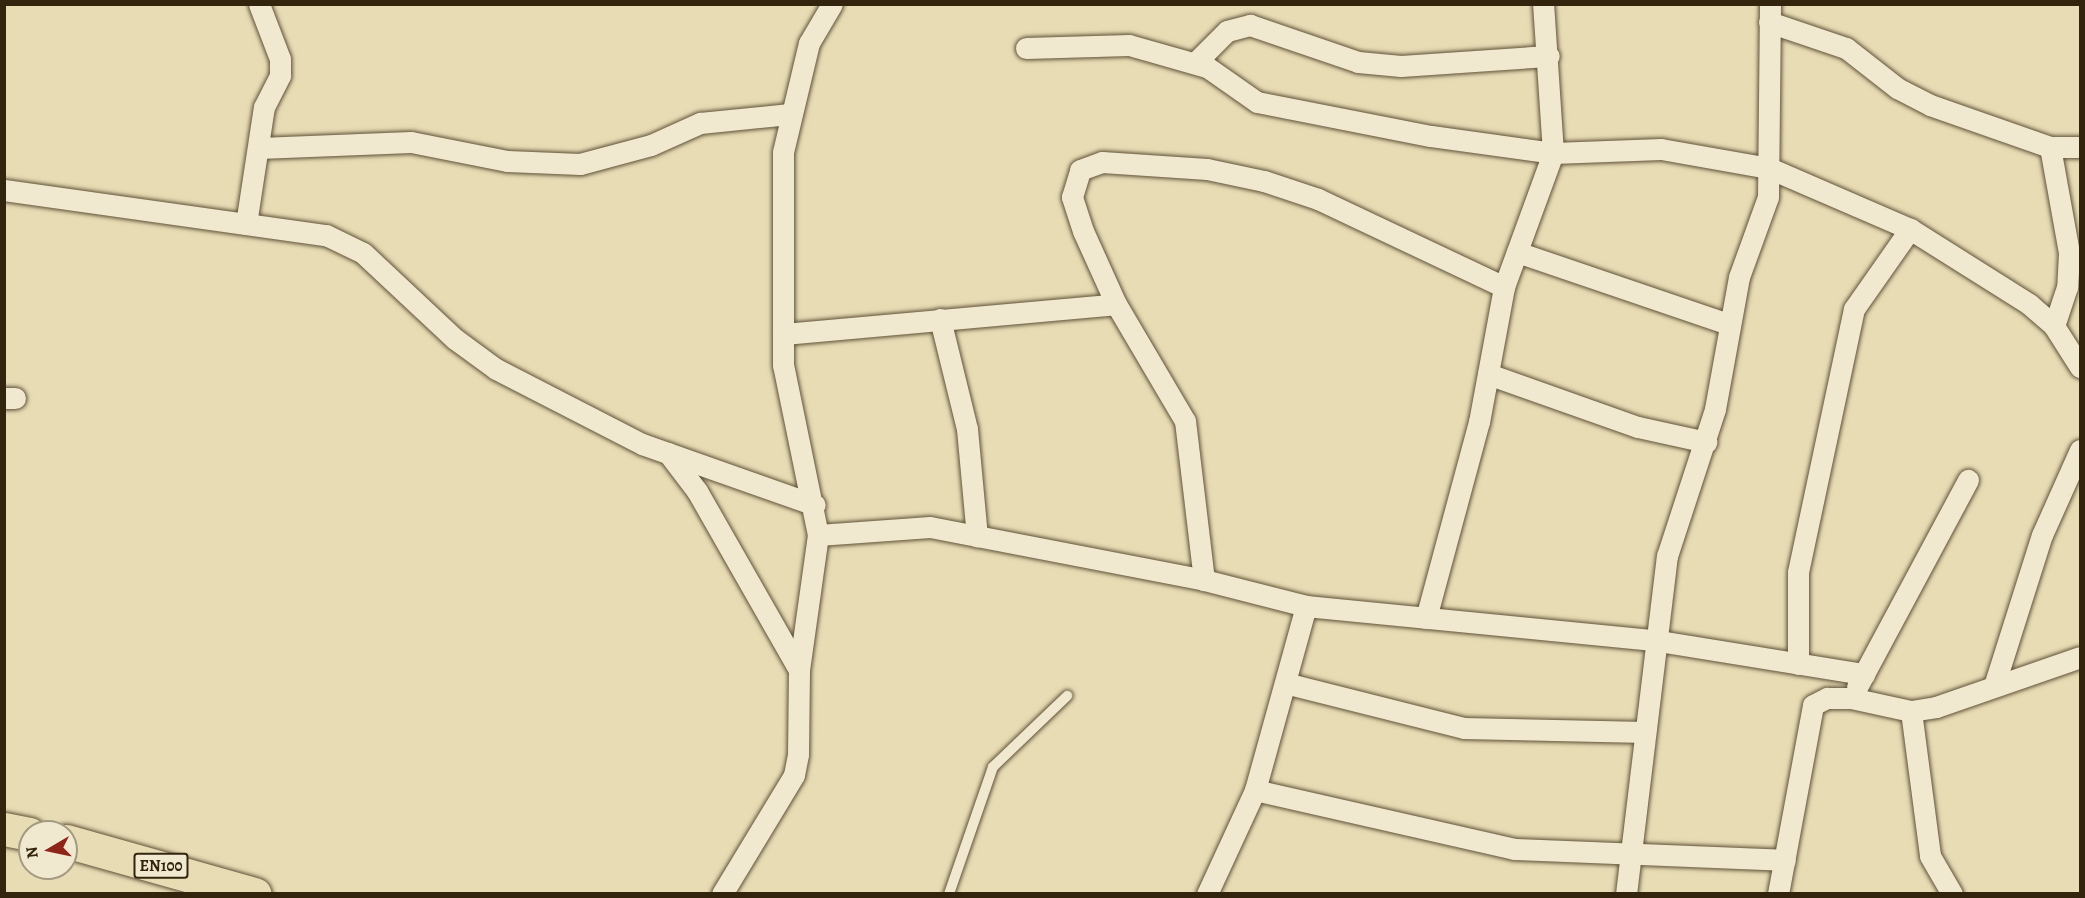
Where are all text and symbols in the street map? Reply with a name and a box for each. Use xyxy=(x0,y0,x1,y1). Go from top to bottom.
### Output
north arrow xyxy=(18,820,78,880)
text: N xyxy=(20,845,44,860)
road number: EN100 xyxy=(132,853,190,879)

